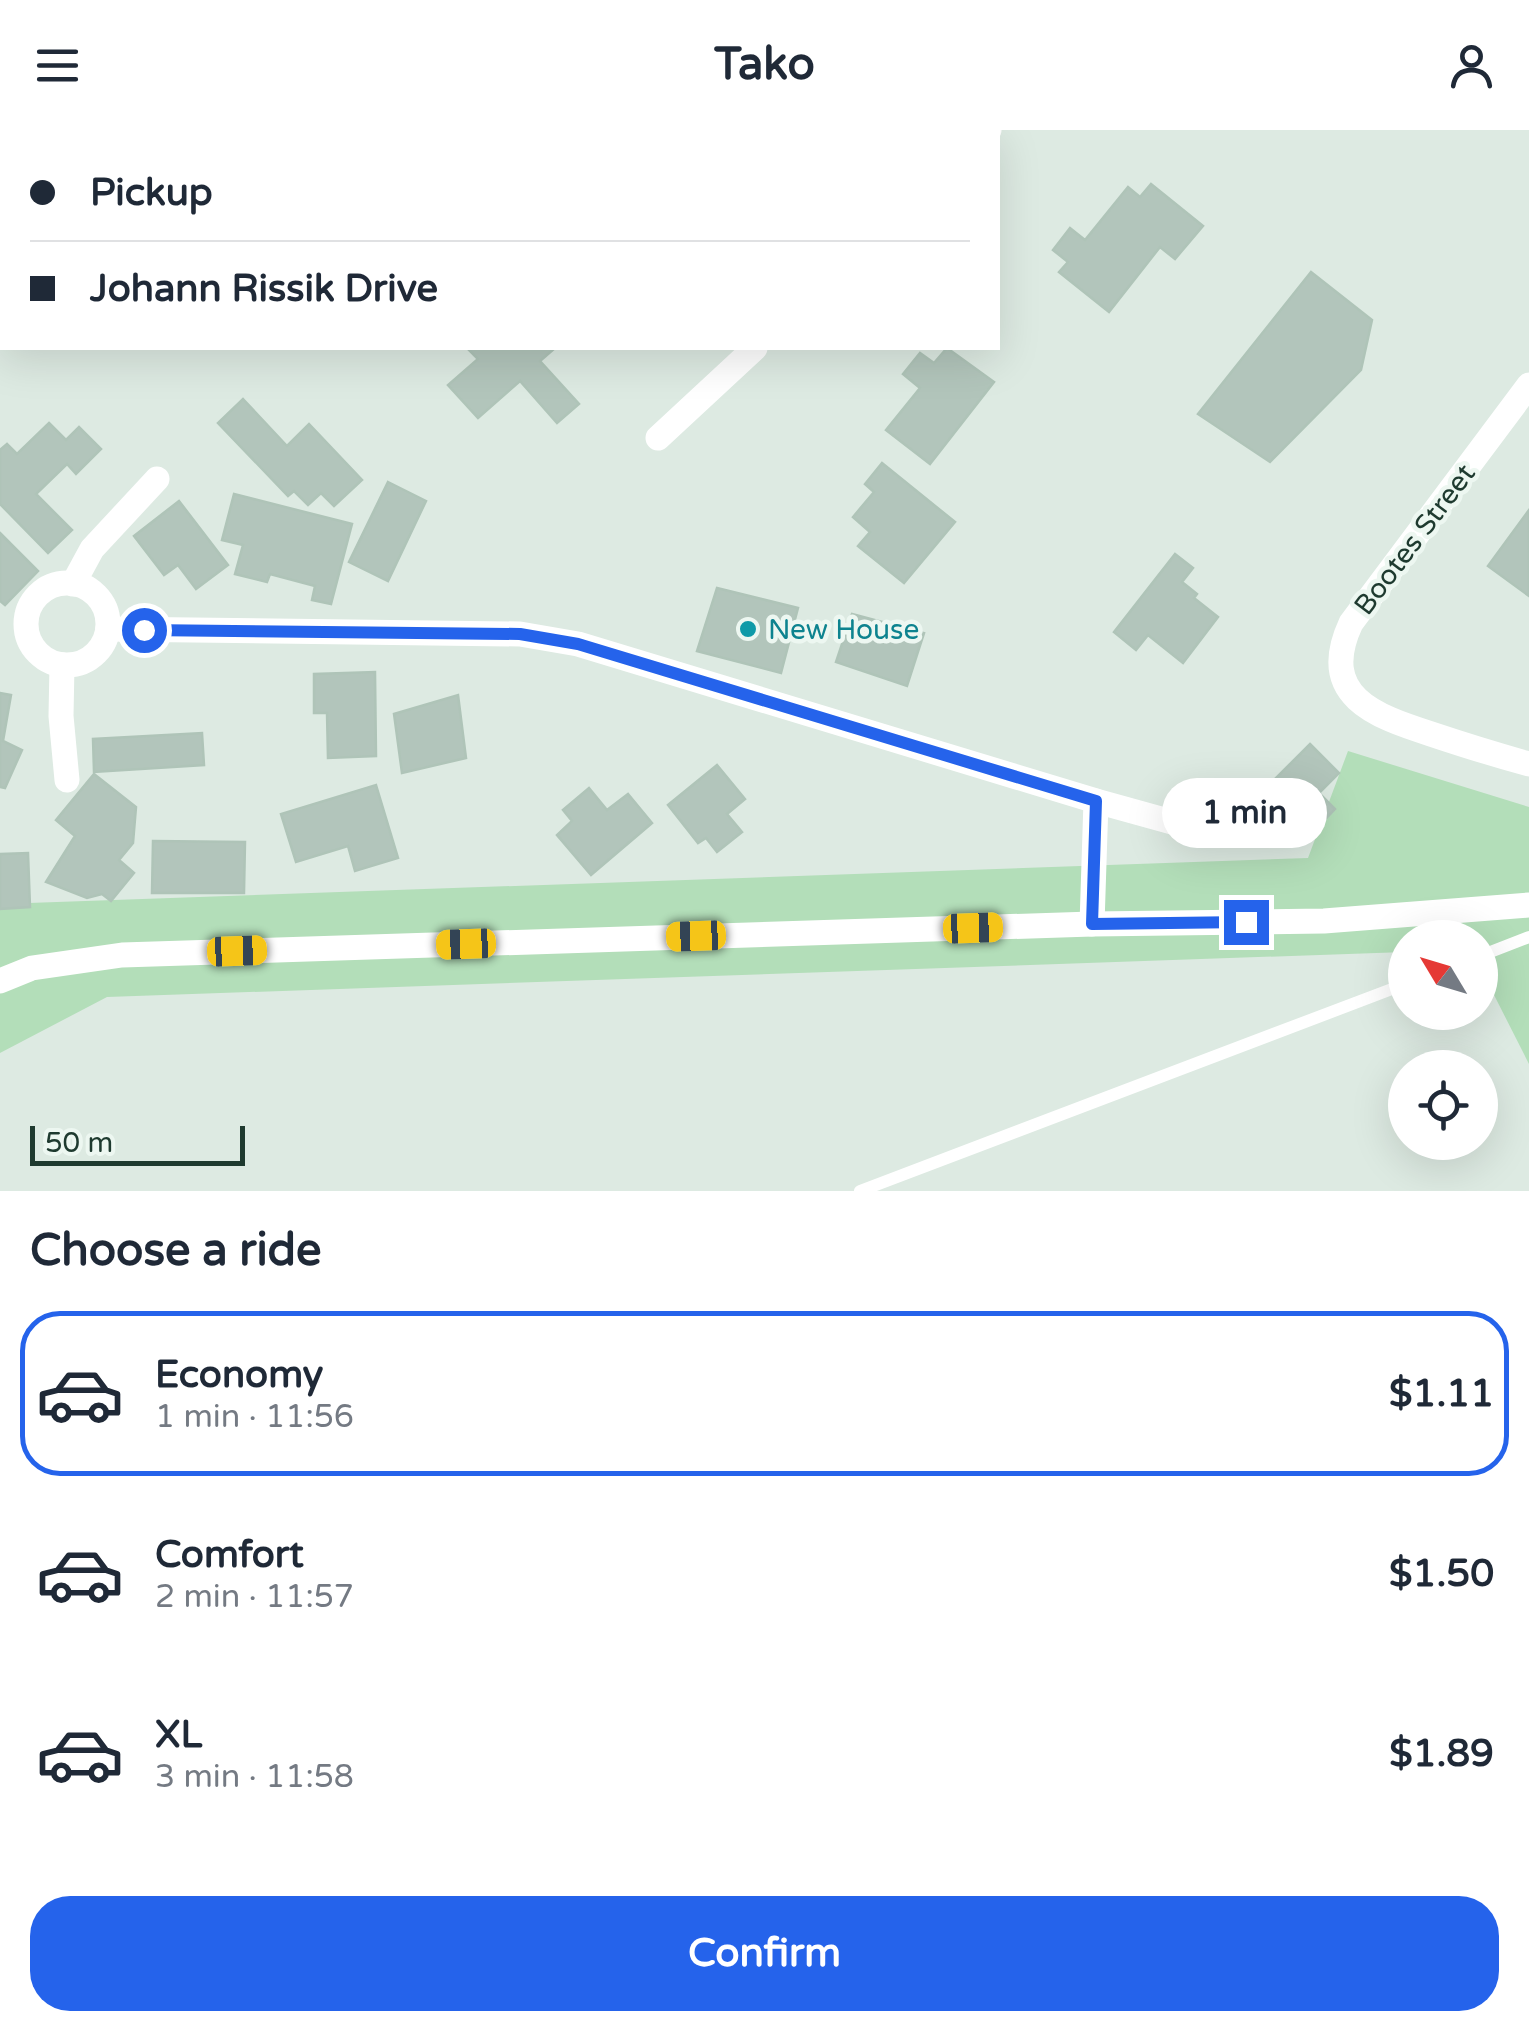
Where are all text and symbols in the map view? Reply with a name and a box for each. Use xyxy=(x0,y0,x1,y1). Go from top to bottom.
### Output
icon: menu xyxy=(30,38,85,93)
text: Tako xyxy=(714,38,815,92)
icon: person xyxy=(1444,38,1499,93)
text: Pickup xyxy=(90,170,213,216)
text: Johann Rissik Drive xyxy=(90,266,438,312)
street label: Bootes Street xyxy=(1347,457,1483,622)
route start xyxy=(122,608,167,653)
place label: New House xyxy=(768,613,919,647)
marker: New House xyxy=(737,618,759,640)
callout: 1 min xyxy=(1164,777,1328,847)
text: 1 min xyxy=(1202,794,1287,832)
route end xyxy=(1224,900,1269,945)
car xyxy=(942,912,1004,944)
car xyxy=(665,920,727,952)
north arrow xyxy=(1388,920,1498,1030)
map controls xyxy=(1388,920,1498,1160)
car xyxy=(435,928,497,960)
car xyxy=(206,935,268,967)
button: locate xyxy=(1388,1050,1498,1160)
scale bar xyxy=(30,1121,245,1166)
text: 50 m xyxy=(45,1126,113,1160)
text: Choose a ride xyxy=(30,1224,321,1278)
icon: car xyxy=(35,1349,125,1439)
text: Economy xyxy=(155,1352,323,1398)
text: $1.11 xyxy=(1389,1371,1494,1417)
text: 1 min · 11:56 xyxy=(155,1398,354,1436)
icon: car xyxy=(35,1529,125,1619)
text: Comfort xyxy=(155,1532,304,1578)
text: $1.50 xyxy=(1389,1551,1494,1597)
text: 2 min · 11:57 xyxy=(155,1578,354,1616)
icon: car xyxy=(35,1709,125,1799)
text: XL xyxy=(155,1712,202,1758)
text: $1.89 xyxy=(1389,1731,1494,1777)
text: 3 min · 11:58 xyxy=(155,1758,354,1796)
button: Confirm xyxy=(30,1896,1499,2011)

